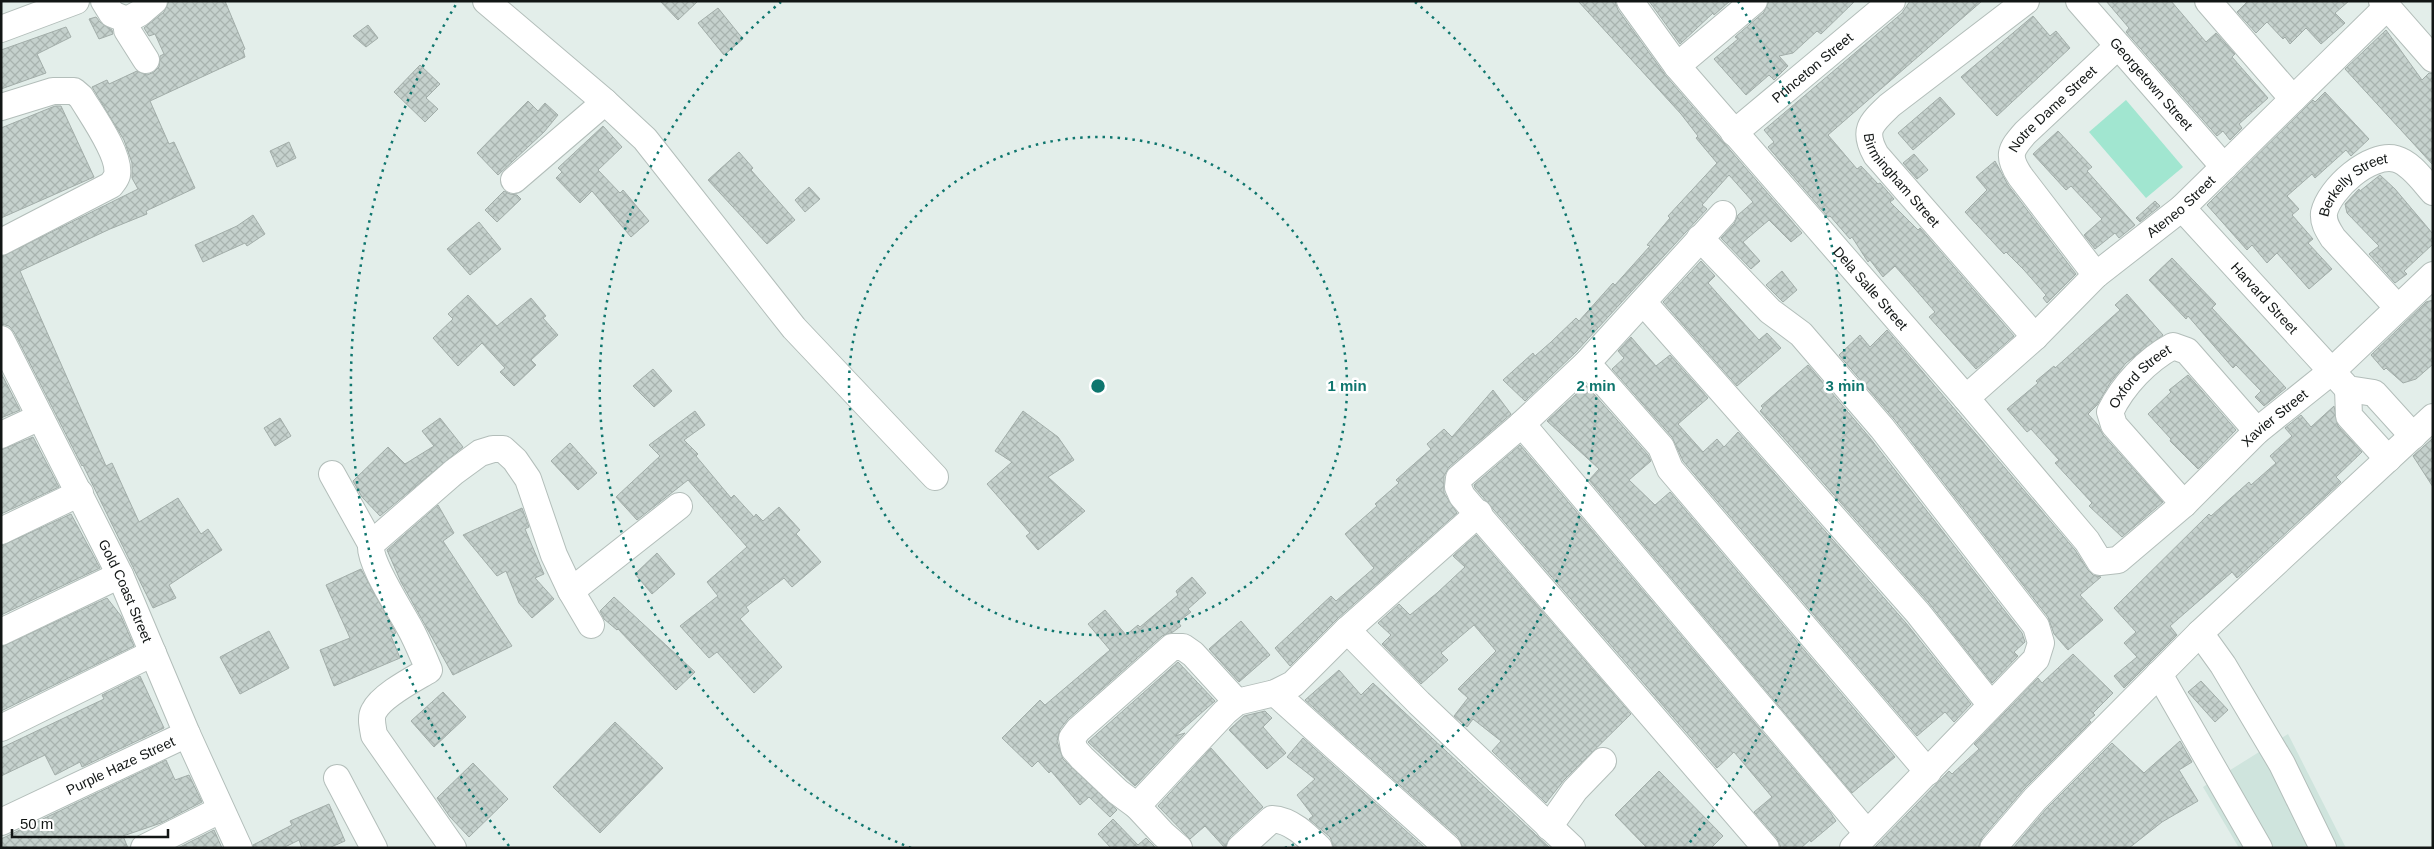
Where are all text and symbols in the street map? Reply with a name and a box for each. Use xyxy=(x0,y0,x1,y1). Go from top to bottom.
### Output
street label: Princeton Street xyxy=(1769,29,1856,106)
street label: Georgetown Street xyxy=(2107,34,2196,133)
street label: Notre Dame Street xyxy=(2005,62,2100,155)
street label: Birmingham Street xyxy=(1861,132,1943,230)
street label: Berkelly Street xyxy=(2315,150,2388,218)
street label: Ateneo Street xyxy=(2143,172,2218,241)
street label: Dela Salle Street xyxy=(1830,243,1911,333)
street label: Harvard Street xyxy=(2228,259,2301,337)
street label: Oxford Street xyxy=(2105,341,2174,411)
centre of rings xyxy=(1089,377,1107,395)
text: 1 min xyxy=(1327,377,1367,394)
text: 2 min xyxy=(1576,377,1616,394)
text: 3 min xyxy=(1825,377,1865,394)
street label: Xavier Street xyxy=(2238,386,2311,450)
street label: Gold Coast Street xyxy=(95,537,156,645)
street label: Purple Haze Street xyxy=(63,733,177,798)
scale bar xyxy=(12,806,169,838)
text: 50 m xyxy=(20,815,53,832)

